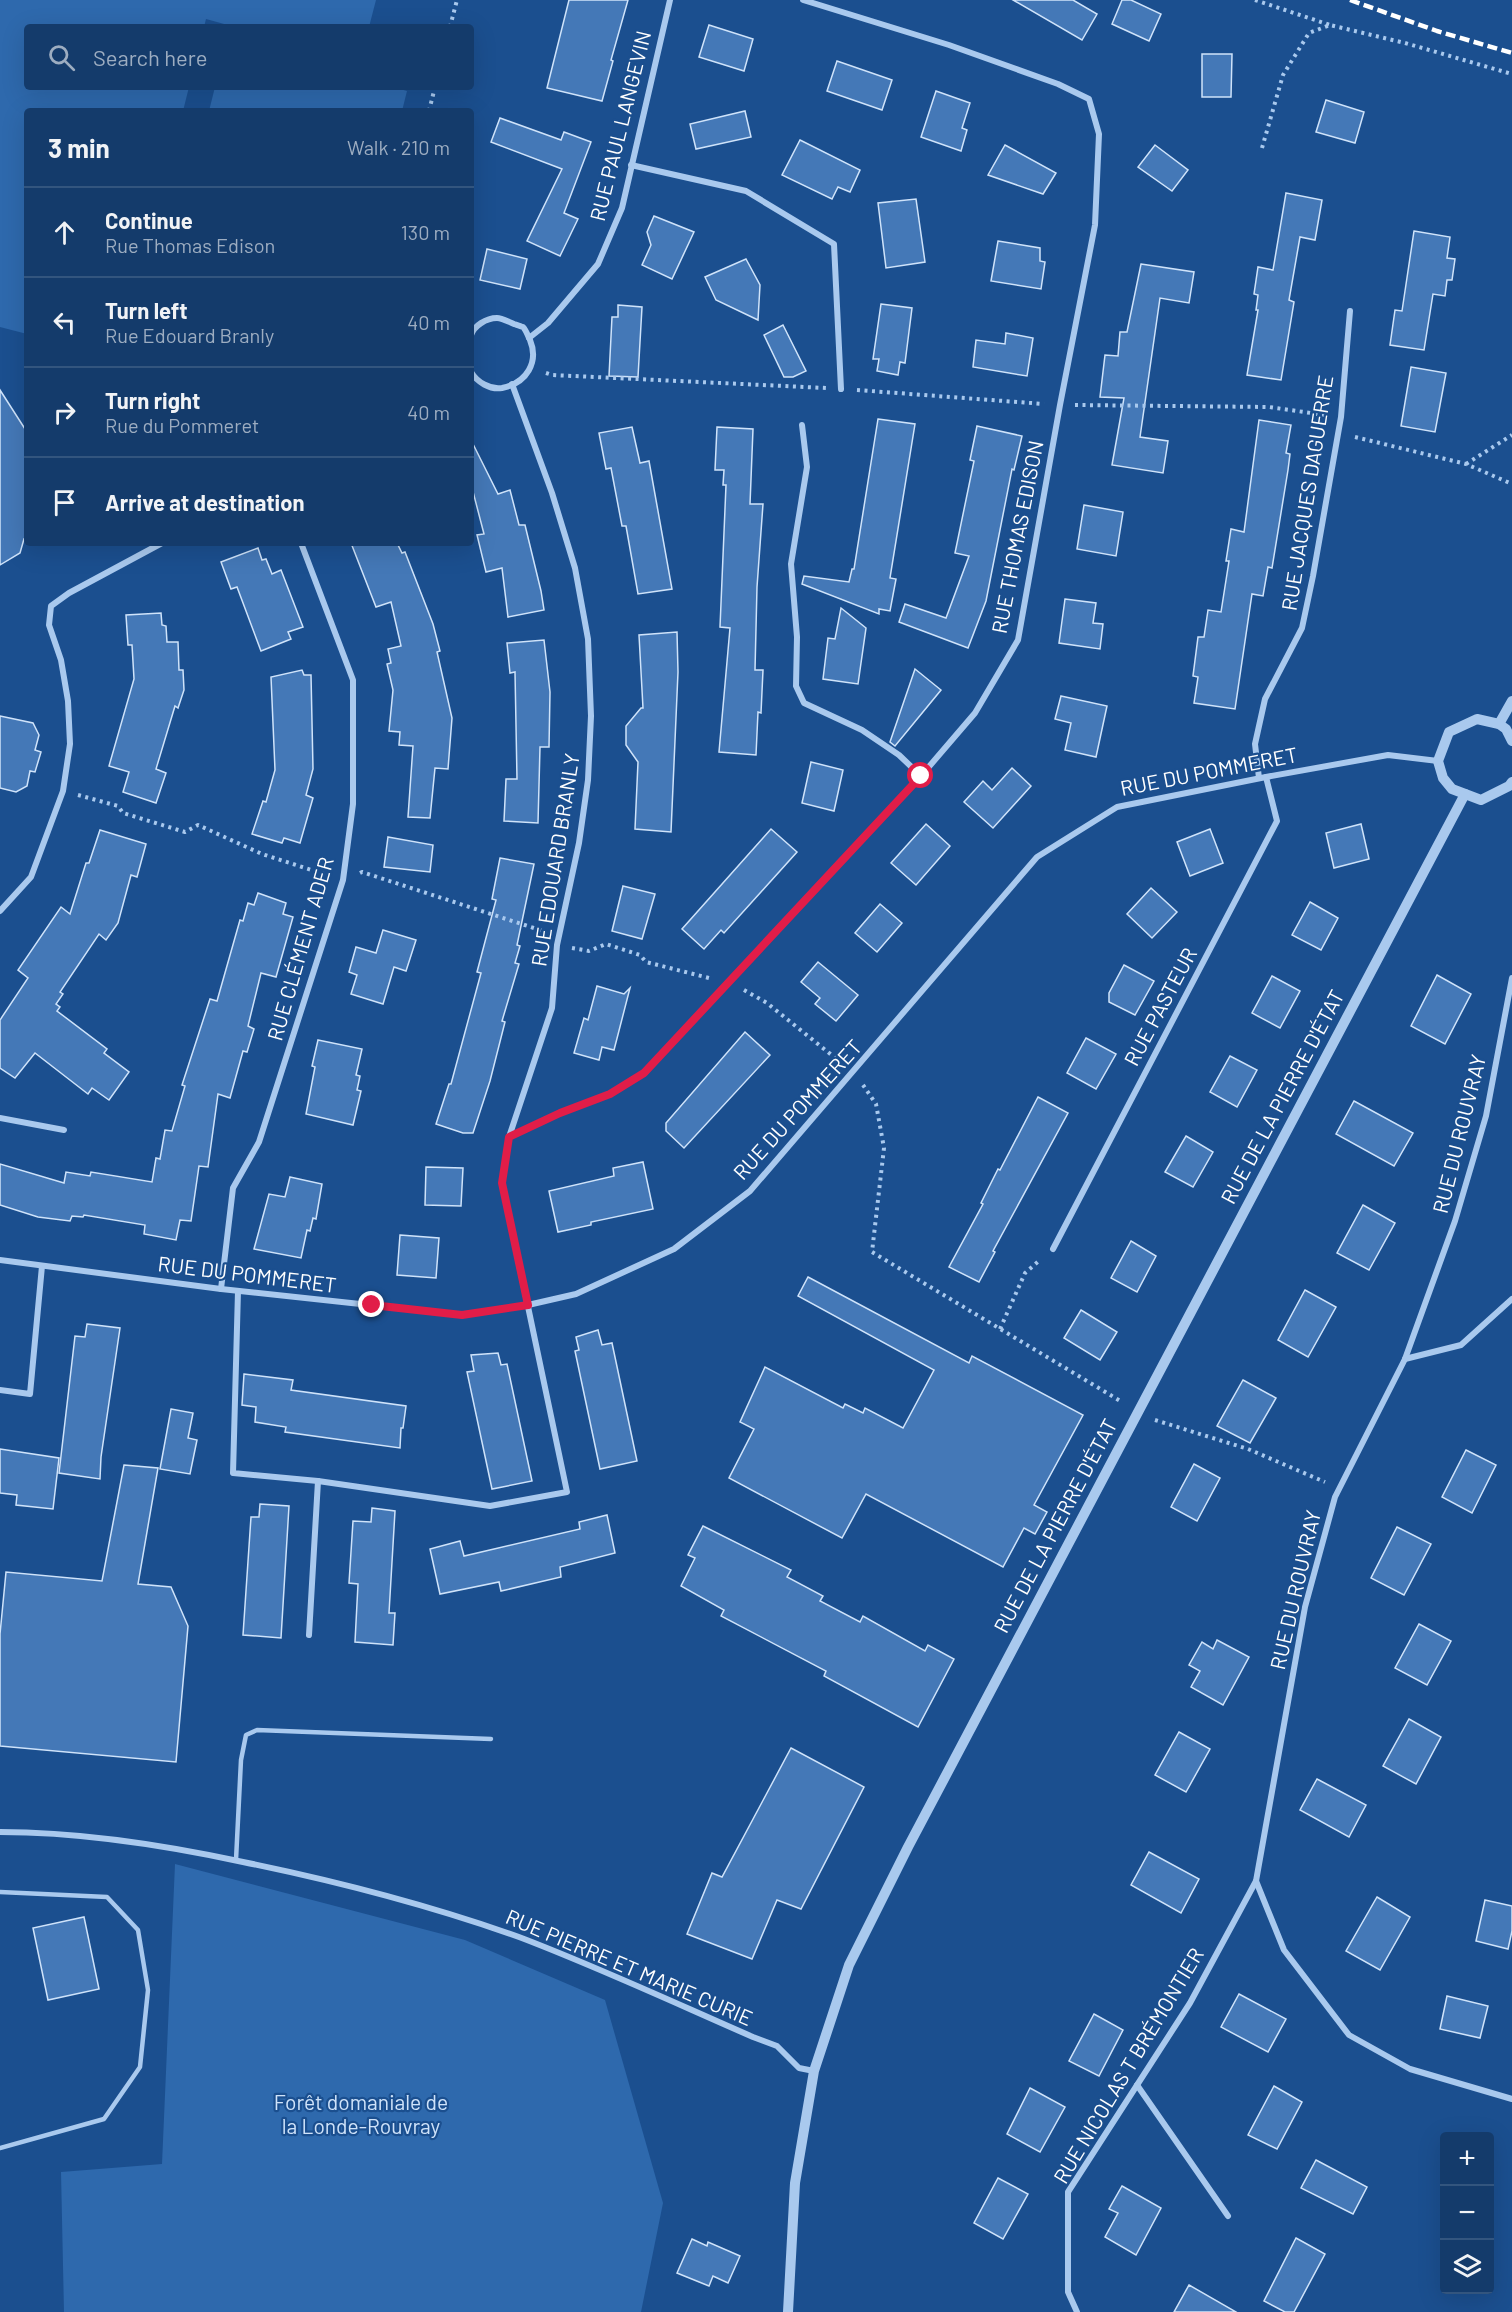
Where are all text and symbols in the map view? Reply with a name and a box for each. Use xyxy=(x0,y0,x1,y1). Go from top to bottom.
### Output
search box xyxy=(24,24,474,90)
street label: RUE PAUL LANGEVIN xyxy=(584,28,655,223)
icon: search xyxy=(45,41,78,74)
text: Search here xyxy=(93,44,207,70)
text: 3 min xyxy=(48,132,110,163)
text: Walk · 210 m xyxy=(347,135,450,159)
text: Continue xyxy=(105,207,193,233)
icon: ahead xyxy=(48,216,81,249)
text: 130 m xyxy=(401,220,450,244)
text: Rue Thomas Edison xyxy=(105,233,275,257)
text: Turn left xyxy=(105,297,188,323)
icon: left xyxy=(48,306,81,339)
text: 40 m xyxy=(407,310,450,334)
text: Rue Edouard Branly xyxy=(105,323,274,347)
street label: RUE JACQUES DAGUERRE xyxy=(1276,373,1337,612)
text: Turn right xyxy=(105,387,200,413)
icon: right xyxy=(48,396,81,429)
text: 40 m xyxy=(407,400,450,424)
text: Rue du Pommeret xyxy=(105,413,259,437)
street label: RUE THOMAS EDISON xyxy=(986,438,1048,635)
icon: arrive xyxy=(48,486,81,519)
text: Arrive at destination xyxy=(105,489,304,515)
street label: RUE DU POMMERET xyxy=(1118,741,1299,800)
street label: RUE EDOUARD BRANLY xyxy=(525,751,584,968)
route start xyxy=(907,762,933,788)
street label: RUE CLÉMENT ADER xyxy=(261,854,338,1043)
street label: RUE PASTEUR xyxy=(1118,943,1201,1070)
street label: RUE DE LA PIERRE D'ÉTAT xyxy=(1215,985,1349,1208)
street label: RUE DU POMMERET xyxy=(727,1034,866,1184)
street label: RUE DU ROUVRAY xyxy=(1427,1052,1490,1216)
street label: RUE DU POMMERET xyxy=(156,1250,338,1297)
route end xyxy=(358,1291,384,1317)
street label: RUE DE LA PIERRE D'ÉTAT xyxy=(988,1414,1122,1637)
street label: RUE DU ROUVRAY xyxy=(1264,1507,1325,1672)
street label: RUE PIERRE ET MARIE CURIE xyxy=(502,1903,757,2030)
street label: RUE NICOLAS T BRÉMONTIER xyxy=(1047,1943,1208,2187)
park label: Forêt domaniale de la Londe-Rouvray xyxy=(274,2089,448,2138)
map controls xyxy=(1440,2132,1494,2294)
button: + xyxy=(1440,2132,1494,2186)
button: − xyxy=(1440,2186,1494,2240)
button: layers xyxy=(1440,2240,1494,2294)

